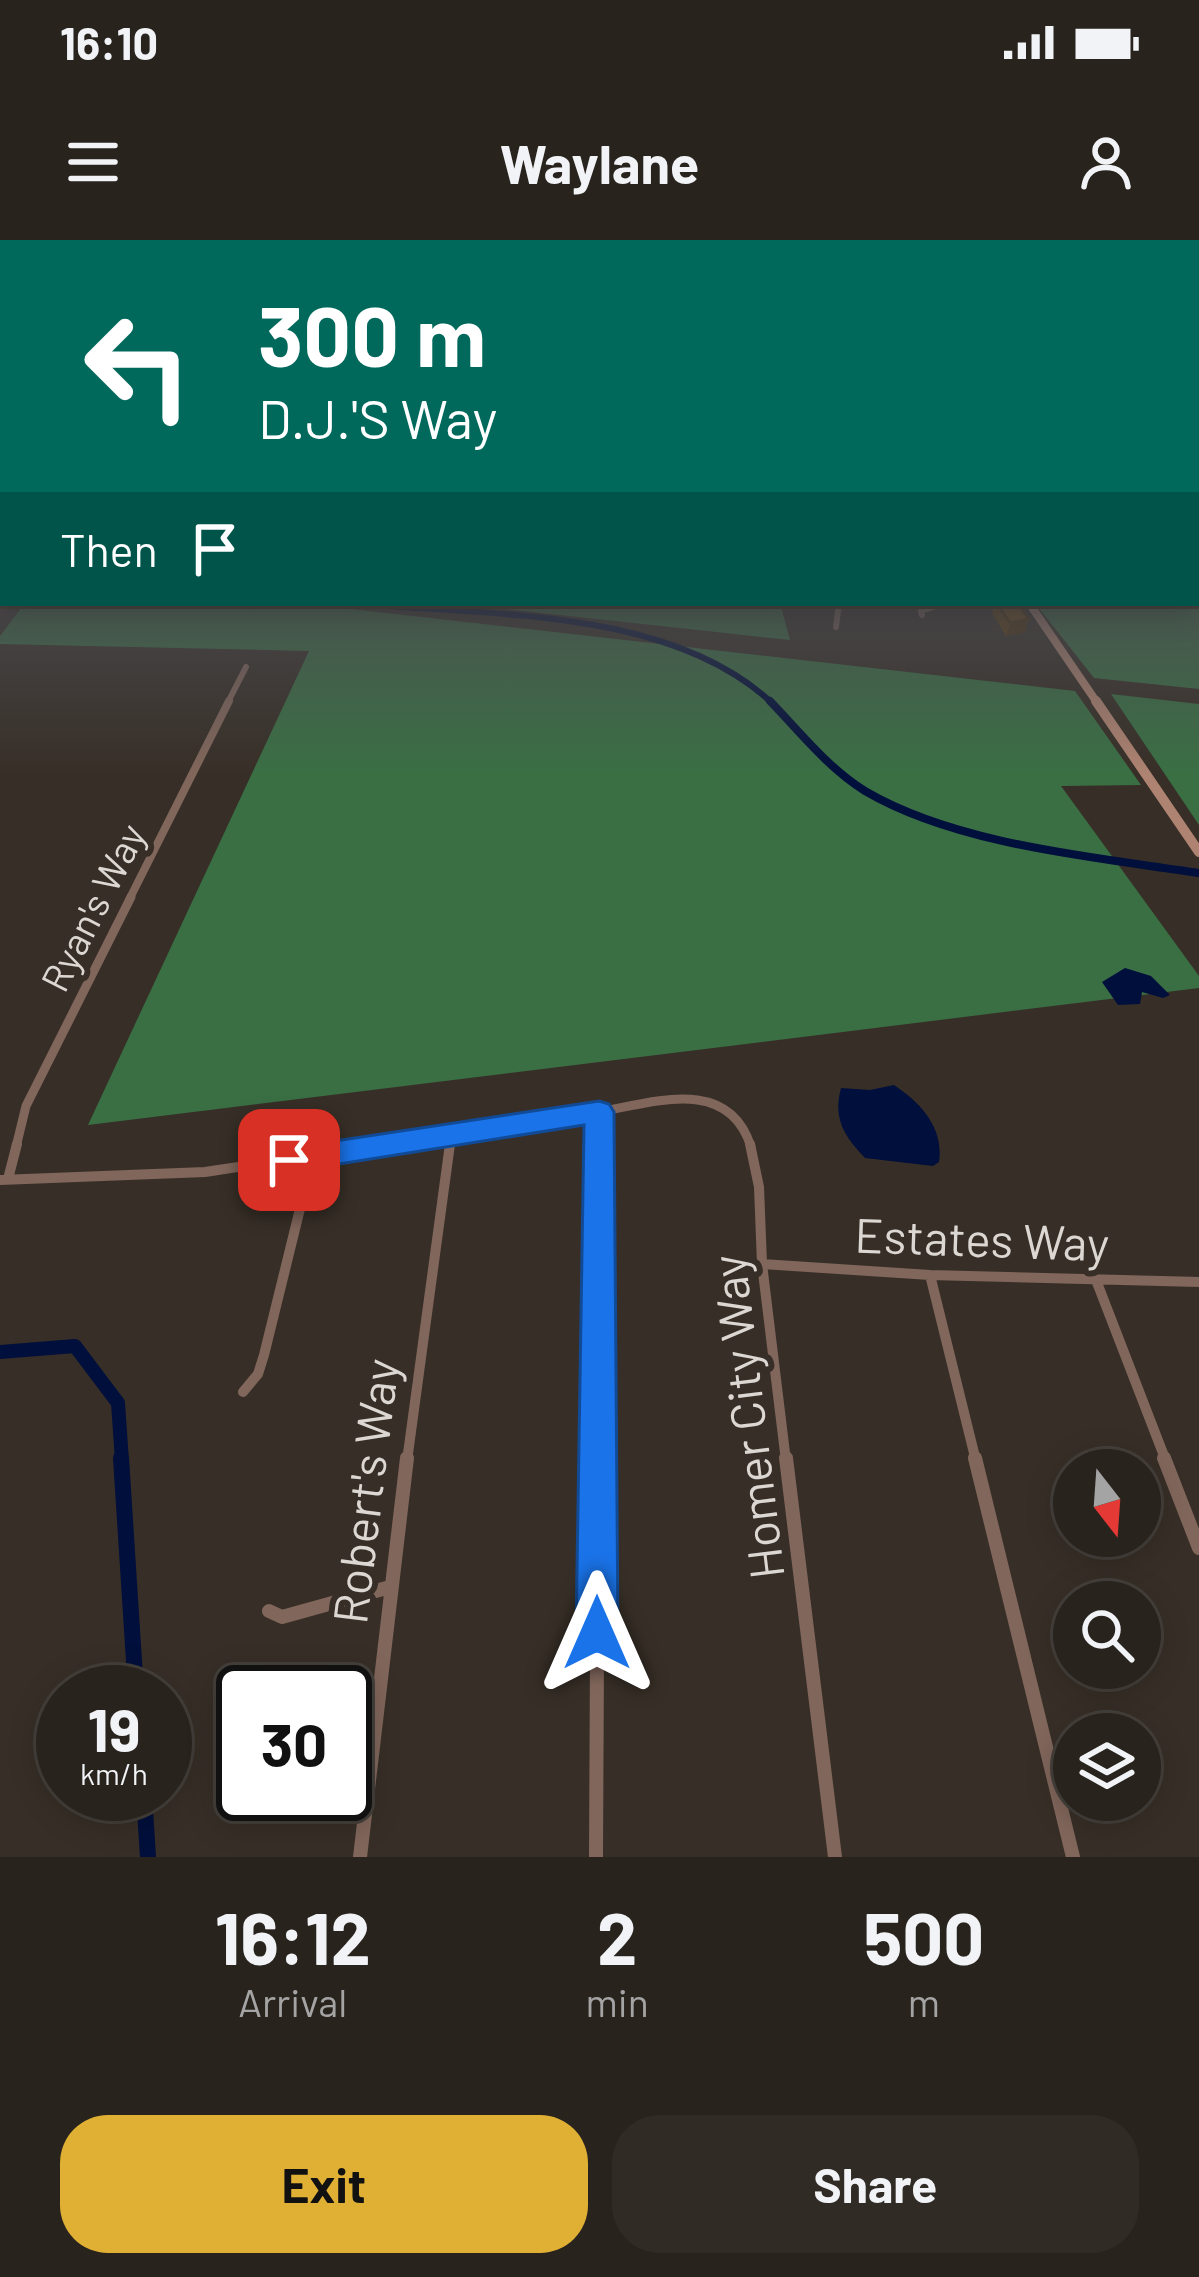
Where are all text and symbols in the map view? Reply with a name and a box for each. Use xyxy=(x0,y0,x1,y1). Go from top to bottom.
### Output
text: 16:10 xyxy=(60,15,158,69)
icon: menu xyxy=(60,129,126,195)
icon: person xyxy=(1073,129,1139,195)
text: Waylane xyxy=(500,130,699,195)
text: 300 m xyxy=(258,283,486,384)
icon: left xyxy=(60,288,216,444)
text: D.J.'S Way xyxy=(258,385,498,450)
icon: arrive xyxy=(182,516,248,582)
text: Then xyxy=(60,522,158,576)
street label: Ryan's Way xyxy=(30,815,154,999)
pin xyxy=(238,1109,340,1211)
icon: arrive xyxy=(256,1127,322,1193)
street label: Estates Way xyxy=(854,1205,1110,1271)
street label: Homer City Way xyxy=(697,1252,795,1582)
street label: Robert's Way xyxy=(319,1355,409,1627)
north arrow xyxy=(1053,1449,1161,1557)
map controls xyxy=(1053,1449,1161,1821)
position arrow xyxy=(534,1570,660,1696)
button: search xyxy=(1053,1581,1161,1689)
speed limit sign: 30 xyxy=(216,1665,372,1821)
text: 19 xyxy=(87,1692,141,1764)
button: layers xyxy=(1053,1713,1161,1821)
text: km/h xyxy=(80,1755,148,1791)
text: 16:12 xyxy=(215,1893,371,1979)
text: 2 xyxy=(597,1893,637,1979)
text: 500 xyxy=(863,1893,984,1979)
text: Arrival xyxy=(238,1978,347,2025)
text: min xyxy=(586,1978,649,2025)
text: m xyxy=(908,1978,940,2025)
button: Exit xyxy=(60,2115,588,2253)
button: Share xyxy=(612,2115,1139,2253)

